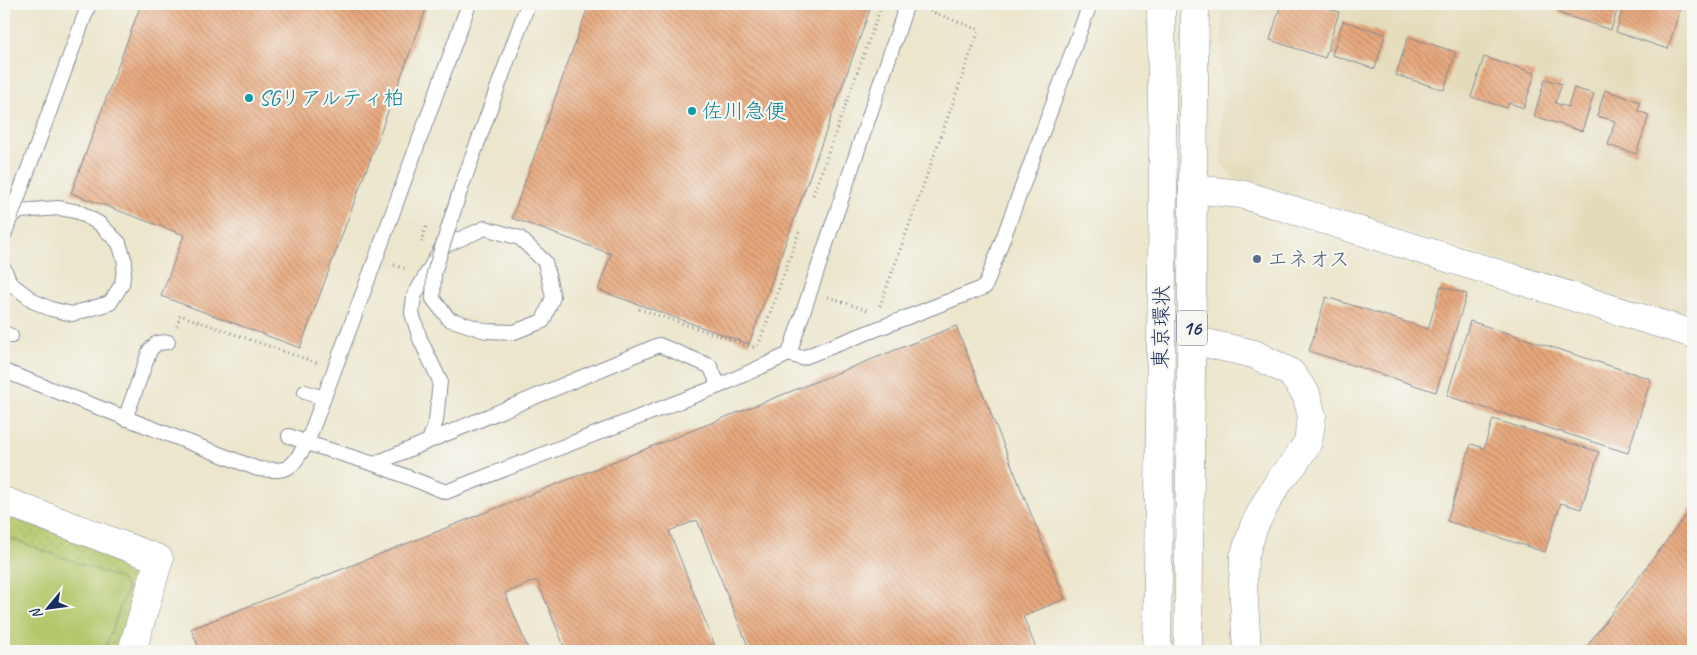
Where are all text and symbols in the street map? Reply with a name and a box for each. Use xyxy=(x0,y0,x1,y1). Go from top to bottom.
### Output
place label: SGリアルティ柏 xyxy=(259,85,404,111)
marker: SGリアルティ柏 xyxy=(243,92,255,104)
place label: 佐川急便 xyxy=(702,98,786,124)
marker: 佐川急便 xyxy=(686,105,698,117)
place label: エネオス xyxy=(1267,246,1350,272)
marker: エネオス xyxy=(1251,253,1263,265)
street label: 東京環状 xyxy=(1147,285,1175,369)
road number: 16 xyxy=(1177,310,1207,346)
north arrow xyxy=(22,582,72,632)
text: N xyxy=(26,604,47,622)

